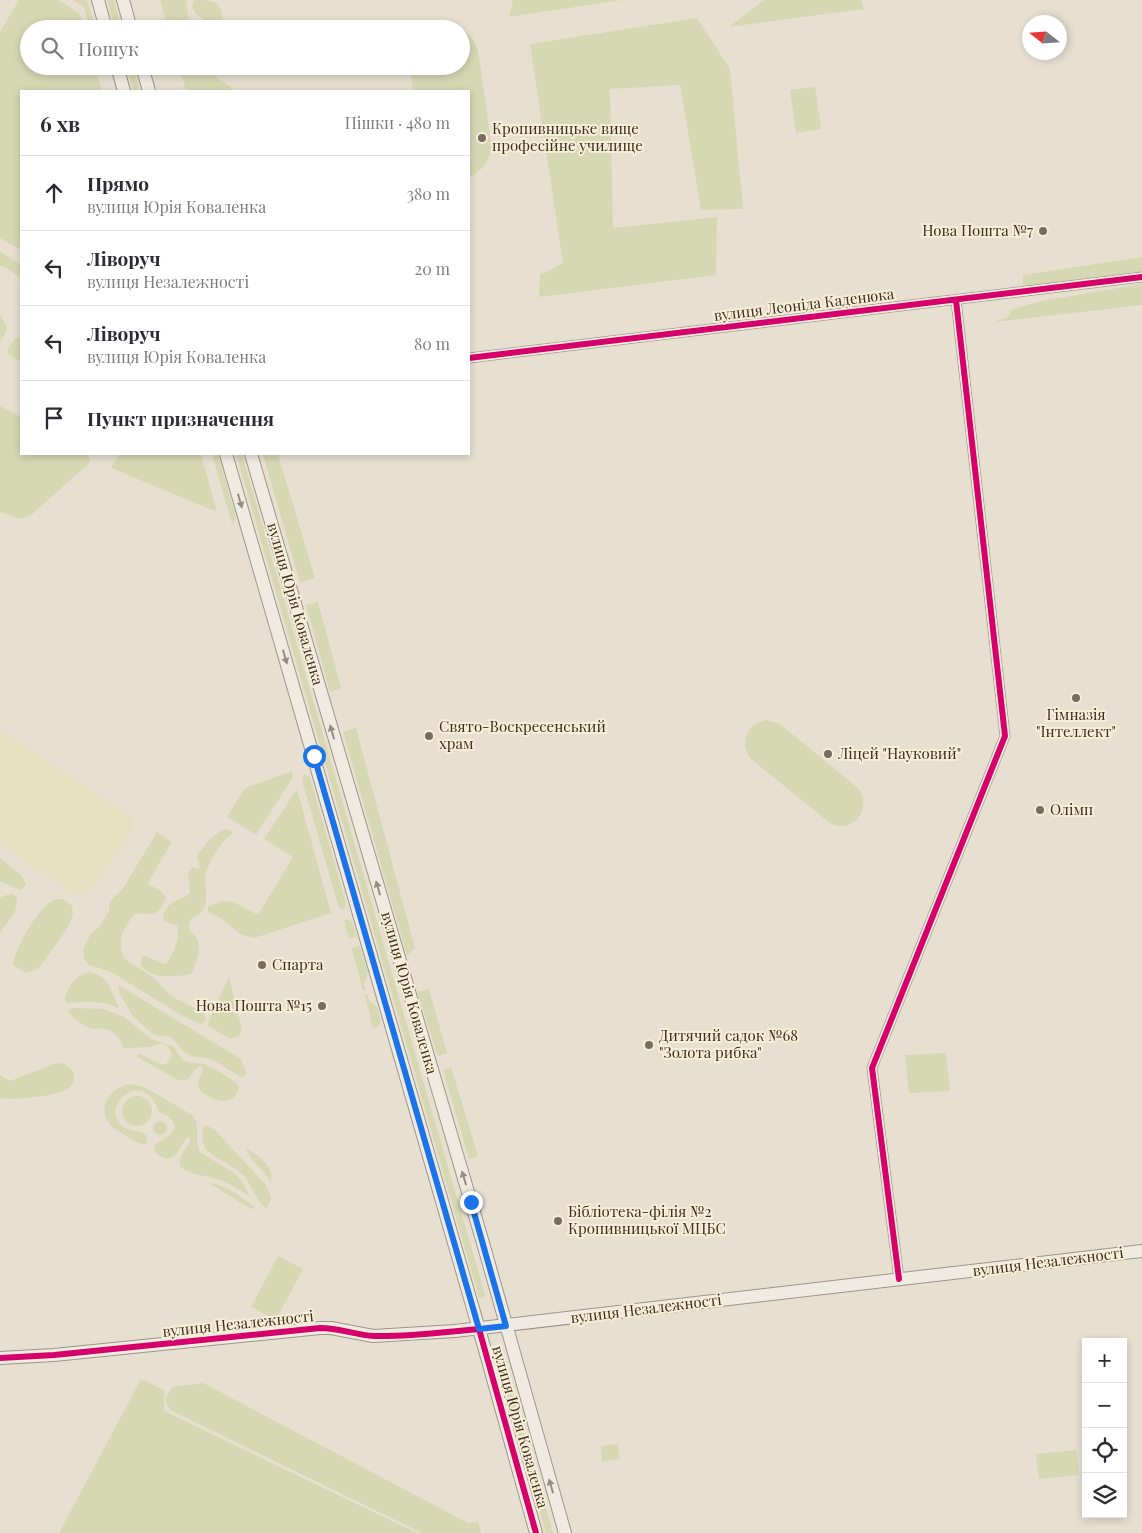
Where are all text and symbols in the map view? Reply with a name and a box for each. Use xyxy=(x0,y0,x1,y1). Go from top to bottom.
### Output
north arrow xyxy=(1022,15,1067,60)
search box xyxy=(20,20,470,75)
icon: search xyxy=(38,34,66,62)
text: Пошук xyxy=(78,35,139,61)
text: 6 хв xyxy=(40,109,80,137)
text: Пішки · 480 m xyxy=(345,112,450,133)
place label: Кропивницьке вище професійне училище xyxy=(492,118,643,155)
marker: Кропивницьке вище професійне училище xyxy=(476,132,488,144)
text: Прямо xyxy=(87,170,149,196)
icon: ahead xyxy=(40,179,68,207)
text: 380 m xyxy=(407,183,450,204)
text: вулиця Юрія Коваленка xyxy=(87,196,266,217)
place label: Нова Пошта №7 xyxy=(922,220,1033,240)
marker: Нова Пошта №7 xyxy=(1037,225,1049,237)
text: Ліворуч xyxy=(87,245,161,271)
icon: left xyxy=(40,254,68,282)
text: 20 m xyxy=(415,258,450,279)
text: вулиця Незалежності xyxy=(87,271,249,292)
street label: вулиця Леоніда Каденюка xyxy=(713,283,896,325)
text: Ліворуч xyxy=(87,320,161,346)
icon: left xyxy=(40,329,68,357)
text: 80 m xyxy=(414,333,450,354)
text: вулиця Юрія Коваленка xyxy=(87,346,266,367)
icon: arrive xyxy=(40,404,68,432)
text: Пункт призначення xyxy=(87,405,274,431)
one-way arrow xyxy=(236,493,244,508)
street label: вулиця Юрія Коваленка xyxy=(263,520,329,688)
one-way arrow xyxy=(281,649,289,664)
marker: Гімназія "Інтеллект" xyxy=(1070,692,1082,704)
place label: Гімназія "Інтеллект" xyxy=(1036,704,1116,741)
place label: Свято-Воскресенський храм xyxy=(439,716,606,753)
one-way arrow xyxy=(328,724,336,739)
marker: Свято-Воскресенський храм xyxy=(423,730,435,742)
place label: Ліцей "Науковий" xyxy=(837,743,961,763)
route start xyxy=(303,745,326,768)
marker: Ліцей "Науковий" xyxy=(822,748,834,760)
place label: Олімп xyxy=(1050,799,1093,819)
marker: Олімп xyxy=(1034,804,1046,816)
one-way arrow xyxy=(373,880,381,895)
street label: вулиця Юрія Коваленка xyxy=(377,909,443,1077)
place label: Спарта xyxy=(272,954,324,974)
marker: Спарта xyxy=(256,959,268,971)
place label: Нова Пошта №15 xyxy=(196,995,312,1015)
marker: Нова Пошта №15 xyxy=(316,1000,328,1012)
place label: Дитячий садок №68 "Золота рибка" xyxy=(659,1025,798,1062)
marker: Дитячий садок №68 "Золота рибка" xyxy=(643,1039,655,1051)
one-way arrow xyxy=(459,1170,467,1185)
route end xyxy=(460,1191,483,1214)
place label: Бібліотека-філія №2 Кропивницької МЦБС xyxy=(568,1201,726,1238)
marker: Бібліотека-філія №2 Кропивницької МЦБС xyxy=(552,1215,564,1227)
street label: вулиця Незалежності xyxy=(971,1242,1125,1280)
street label: вулиця Незалежності xyxy=(569,1289,723,1327)
street label: вулиця Незалежності xyxy=(161,1305,315,1341)
map controls xyxy=(1082,1338,1127,1518)
button: + xyxy=(1082,1338,1127,1383)
street label: вулиця Юрія Коваленка xyxy=(488,1343,554,1511)
button: − xyxy=(1082,1383,1127,1428)
button: locate xyxy=(1082,1428,1127,1473)
button: layers xyxy=(1082,1473,1127,1518)
one-way arrow xyxy=(547,1478,555,1493)

